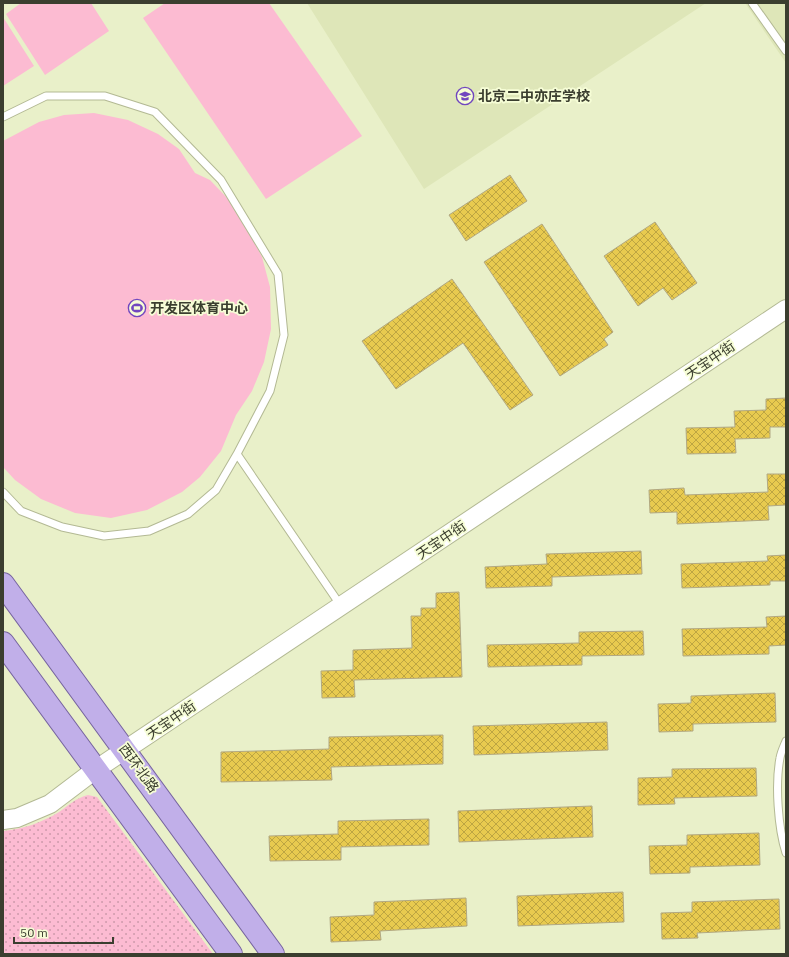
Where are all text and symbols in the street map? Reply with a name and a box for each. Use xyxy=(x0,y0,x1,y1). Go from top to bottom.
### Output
school or university icon: 北京二中亦庄学校 xyxy=(455,86,475,106)
place label: 北京二中亦庄学校 xyxy=(478,87,590,105)
sports icon: 开发区体育中心 xyxy=(127,298,147,318)
place label: 开发区体育中心 xyxy=(150,299,248,317)
street label: 天宝中街 xyxy=(682,337,738,383)
street label: 天宝中街 xyxy=(413,517,469,563)
street label: 天宝中街 xyxy=(143,697,199,743)
street label: 西环北路 xyxy=(115,740,163,796)
scale bar xyxy=(14,919,113,945)
text: 50 m xyxy=(20,925,48,940)

